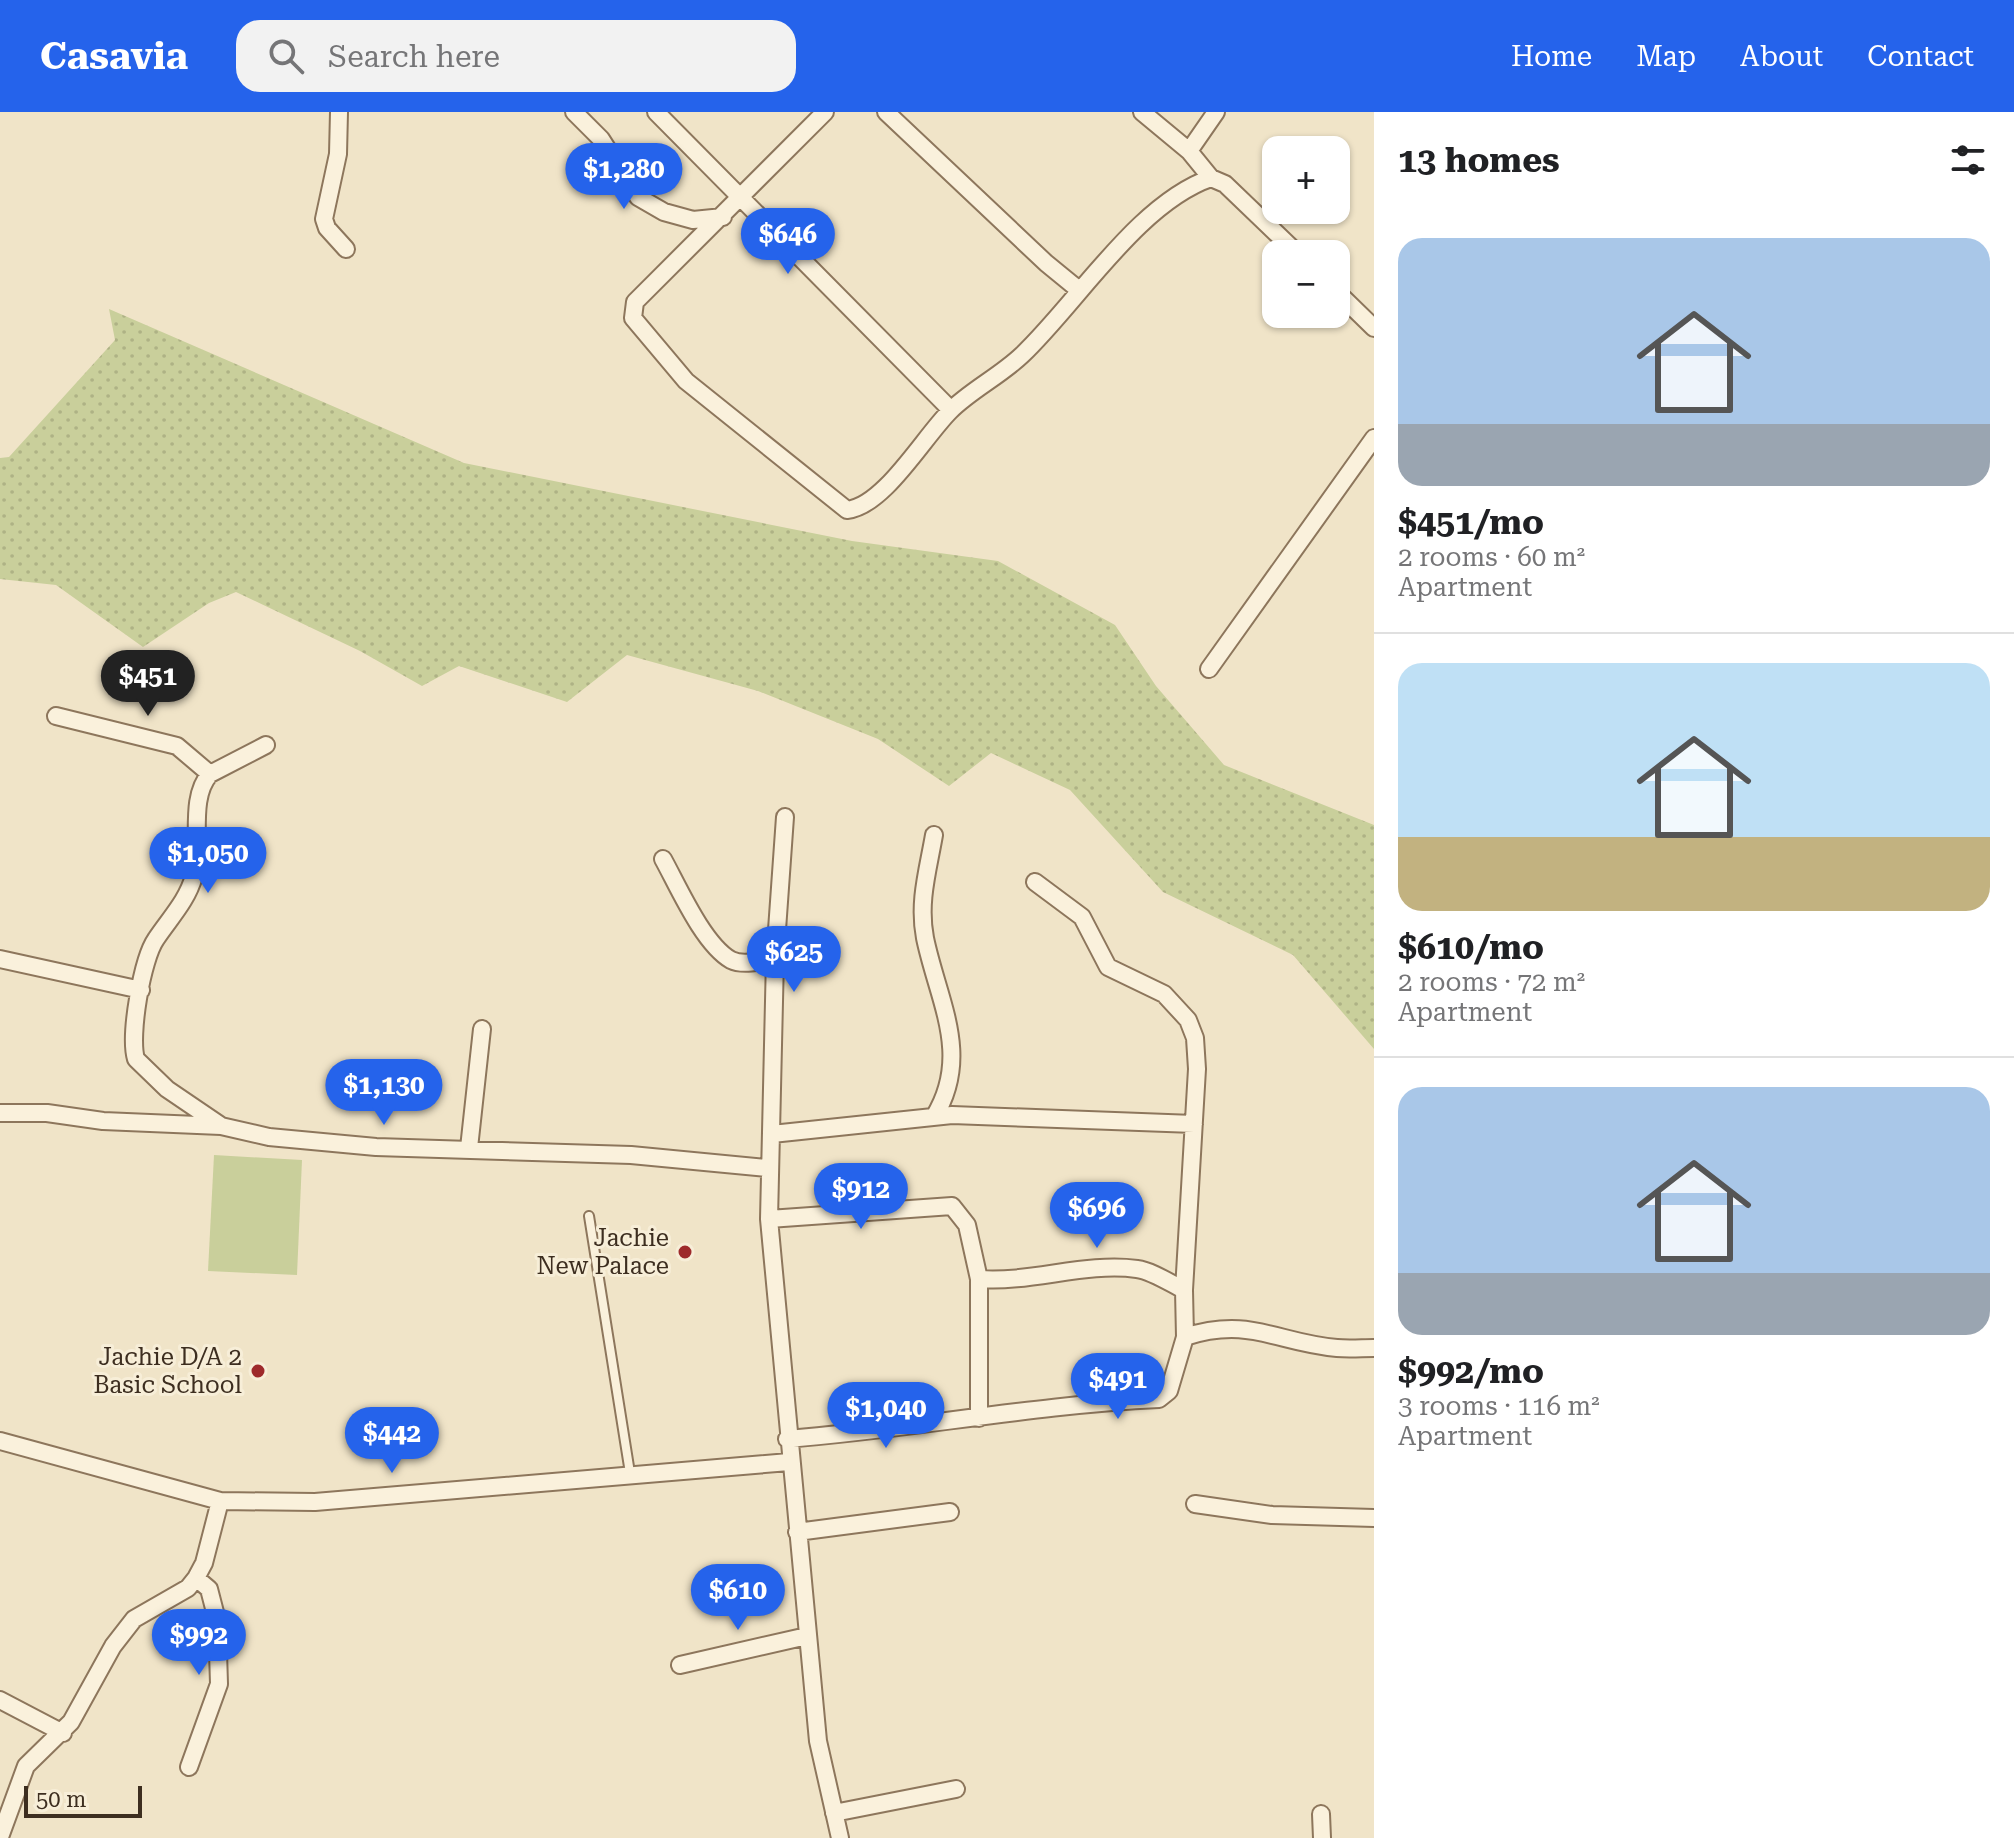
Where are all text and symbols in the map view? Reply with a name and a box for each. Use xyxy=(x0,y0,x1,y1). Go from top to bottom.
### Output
search box xyxy=(236,20,796,92)
text: Casavia xyxy=(40,34,188,78)
icon: search xyxy=(264,34,308,78)
text: Search here xyxy=(328,39,500,74)
text: Home xyxy=(1511,40,1592,73)
text: Map xyxy=(1636,40,1696,73)
text: About xyxy=(1740,40,1823,73)
text: Contact xyxy=(1867,40,1974,73)
map controls xyxy=(1262,136,1350,328)
button: + xyxy=(1262,136,1350,224)
icon: filters xyxy=(1946,138,1990,182)
text: 13 homes xyxy=(1398,140,1560,180)
pin: $1,280 xyxy=(559,143,689,211)
text: $1,280 xyxy=(583,154,665,184)
pin: $646 xyxy=(741,208,835,276)
text: $646 xyxy=(759,219,817,249)
button: − xyxy=(1262,240,1350,328)
icon: home xyxy=(1622,290,1766,434)
text: $451/mo xyxy=(1398,502,1544,542)
text: 2 rooms · 60 m² xyxy=(1398,542,1585,572)
text: Apartment xyxy=(1398,572,1532,602)
pin: $451 xyxy=(101,650,195,718)
text: $451 xyxy=(119,661,177,691)
icon: home xyxy=(1622,715,1766,859)
pin: $1,050 xyxy=(143,827,273,895)
text: $1,050 xyxy=(167,838,249,868)
pin: $625 xyxy=(747,926,841,994)
text: $610/mo xyxy=(1398,927,1544,967)
text: $625 xyxy=(765,937,823,967)
text: 2 rooms · 72 m² xyxy=(1398,967,1585,997)
text: Apartment xyxy=(1398,997,1532,1027)
pin: $1,130 xyxy=(319,1059,449,1127)
text: $1,130 xyxy=(343,1070,425,1100)
icon: home xyxy=(1622,1139,1766,1283)
pin: $912 xyxy=(814,1163,908,1231)
text: $912 xyxy=(832,1174,890,1204)
pin: $696 xyxy=(1050,1182,1144,1250)
text: $696 xyxy=(1068,1193,1126,1223)
place label: Jachie New Palace xyxy=(537,1224,669,1280)
marker: Jachie New Palace xyxy=(676,1243,694,1261)
place label: Jachie D/A 2 Basic School xyxy=(93,1343,242,1399)
text: $992/mo xyxy=(1398,1351,1544,1391)
pin: $491 xyxy=(1071,1353,1165,1421)
marker: Jachie D/A 2 Basic School xyxy=(249,1362,267,1380)
text: $491 xyxy=(1089,1364,1147,1394)
pin: $1,040 xyxy=(821,1382,951,1450)
text: 3 rooms · 116 m² xyxy=(1398,1391,1600,1421)
text: $1,040 xyxy=(845,1393,927,1423)
pin: $442 xyxy=(345,1407,439,1475)
text: $442 xyxy=(363,1418,421,1448)
text: Apartment xyxy=(1398,1421,1532,1451)
pin: $610 xyxy=(691,1564,785,1632)
text: $610 xyxy=(709,1575,767,1605)
pin: $992 xyxy=(152,1609,246,1677)
text: $992 xyxy=(170,1620,228,1650)
scale bar xyxy=(24,1782,142,1818)
text: 50 m xyxy=(36,1787,86,1812)

